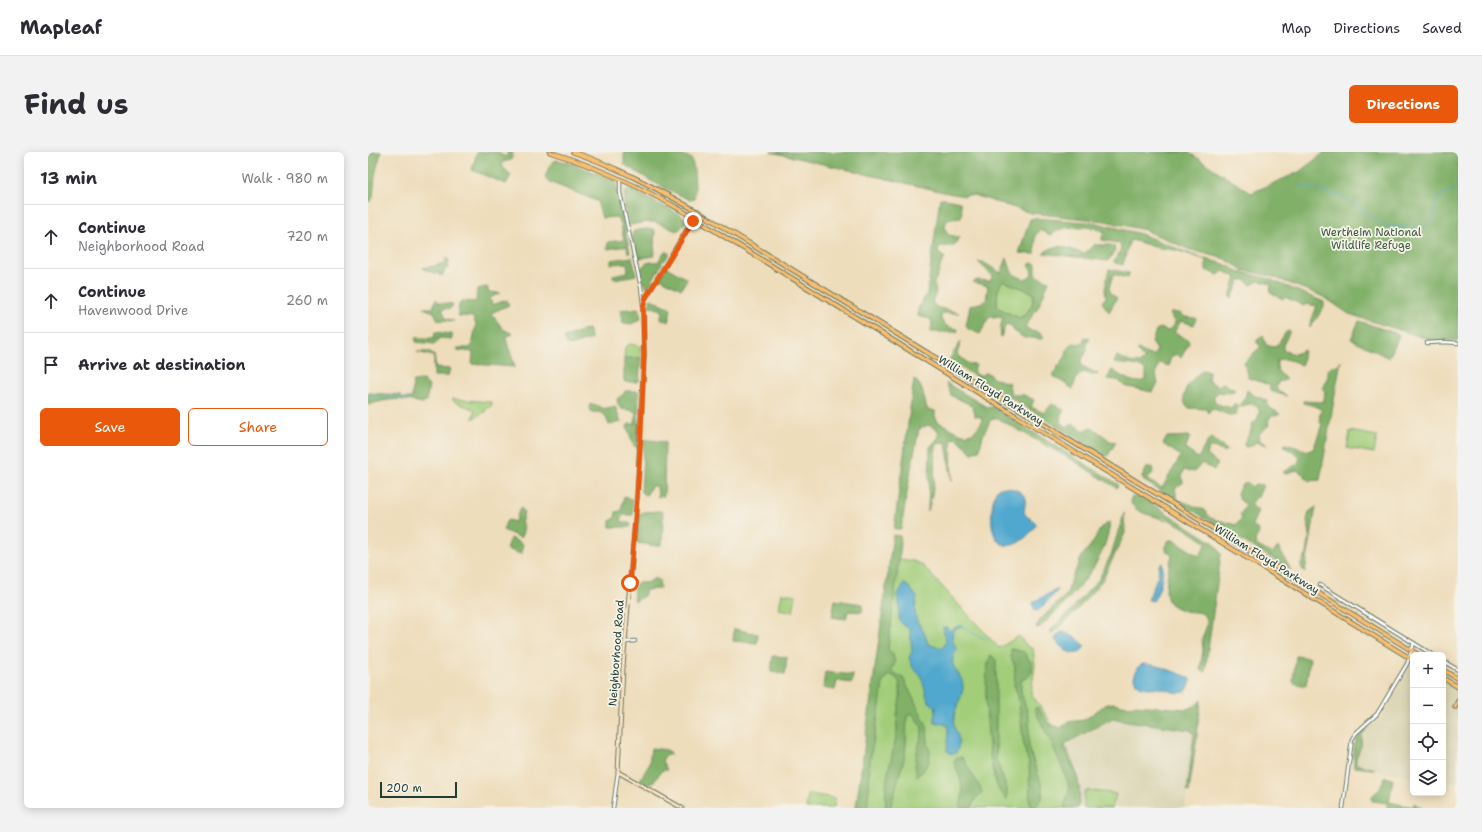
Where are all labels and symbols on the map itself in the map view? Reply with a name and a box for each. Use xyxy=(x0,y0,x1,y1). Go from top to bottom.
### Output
route end xyxy=(684,212,702,230)
park label: Wertheim National Wildlife Refuge xyxy=(1321,225,1422,253)
street label: William Floyd Parkway xyxy=(935,352,1046,429)
street label: William Floyd Parkway xyxy=(1211,521,1322,598)
route start xyxy=(621,574,639,592)
street label: Neighborhood Road xyxy=(605,599,628,707)
scale bar xyxy=(380,780,457,799)

